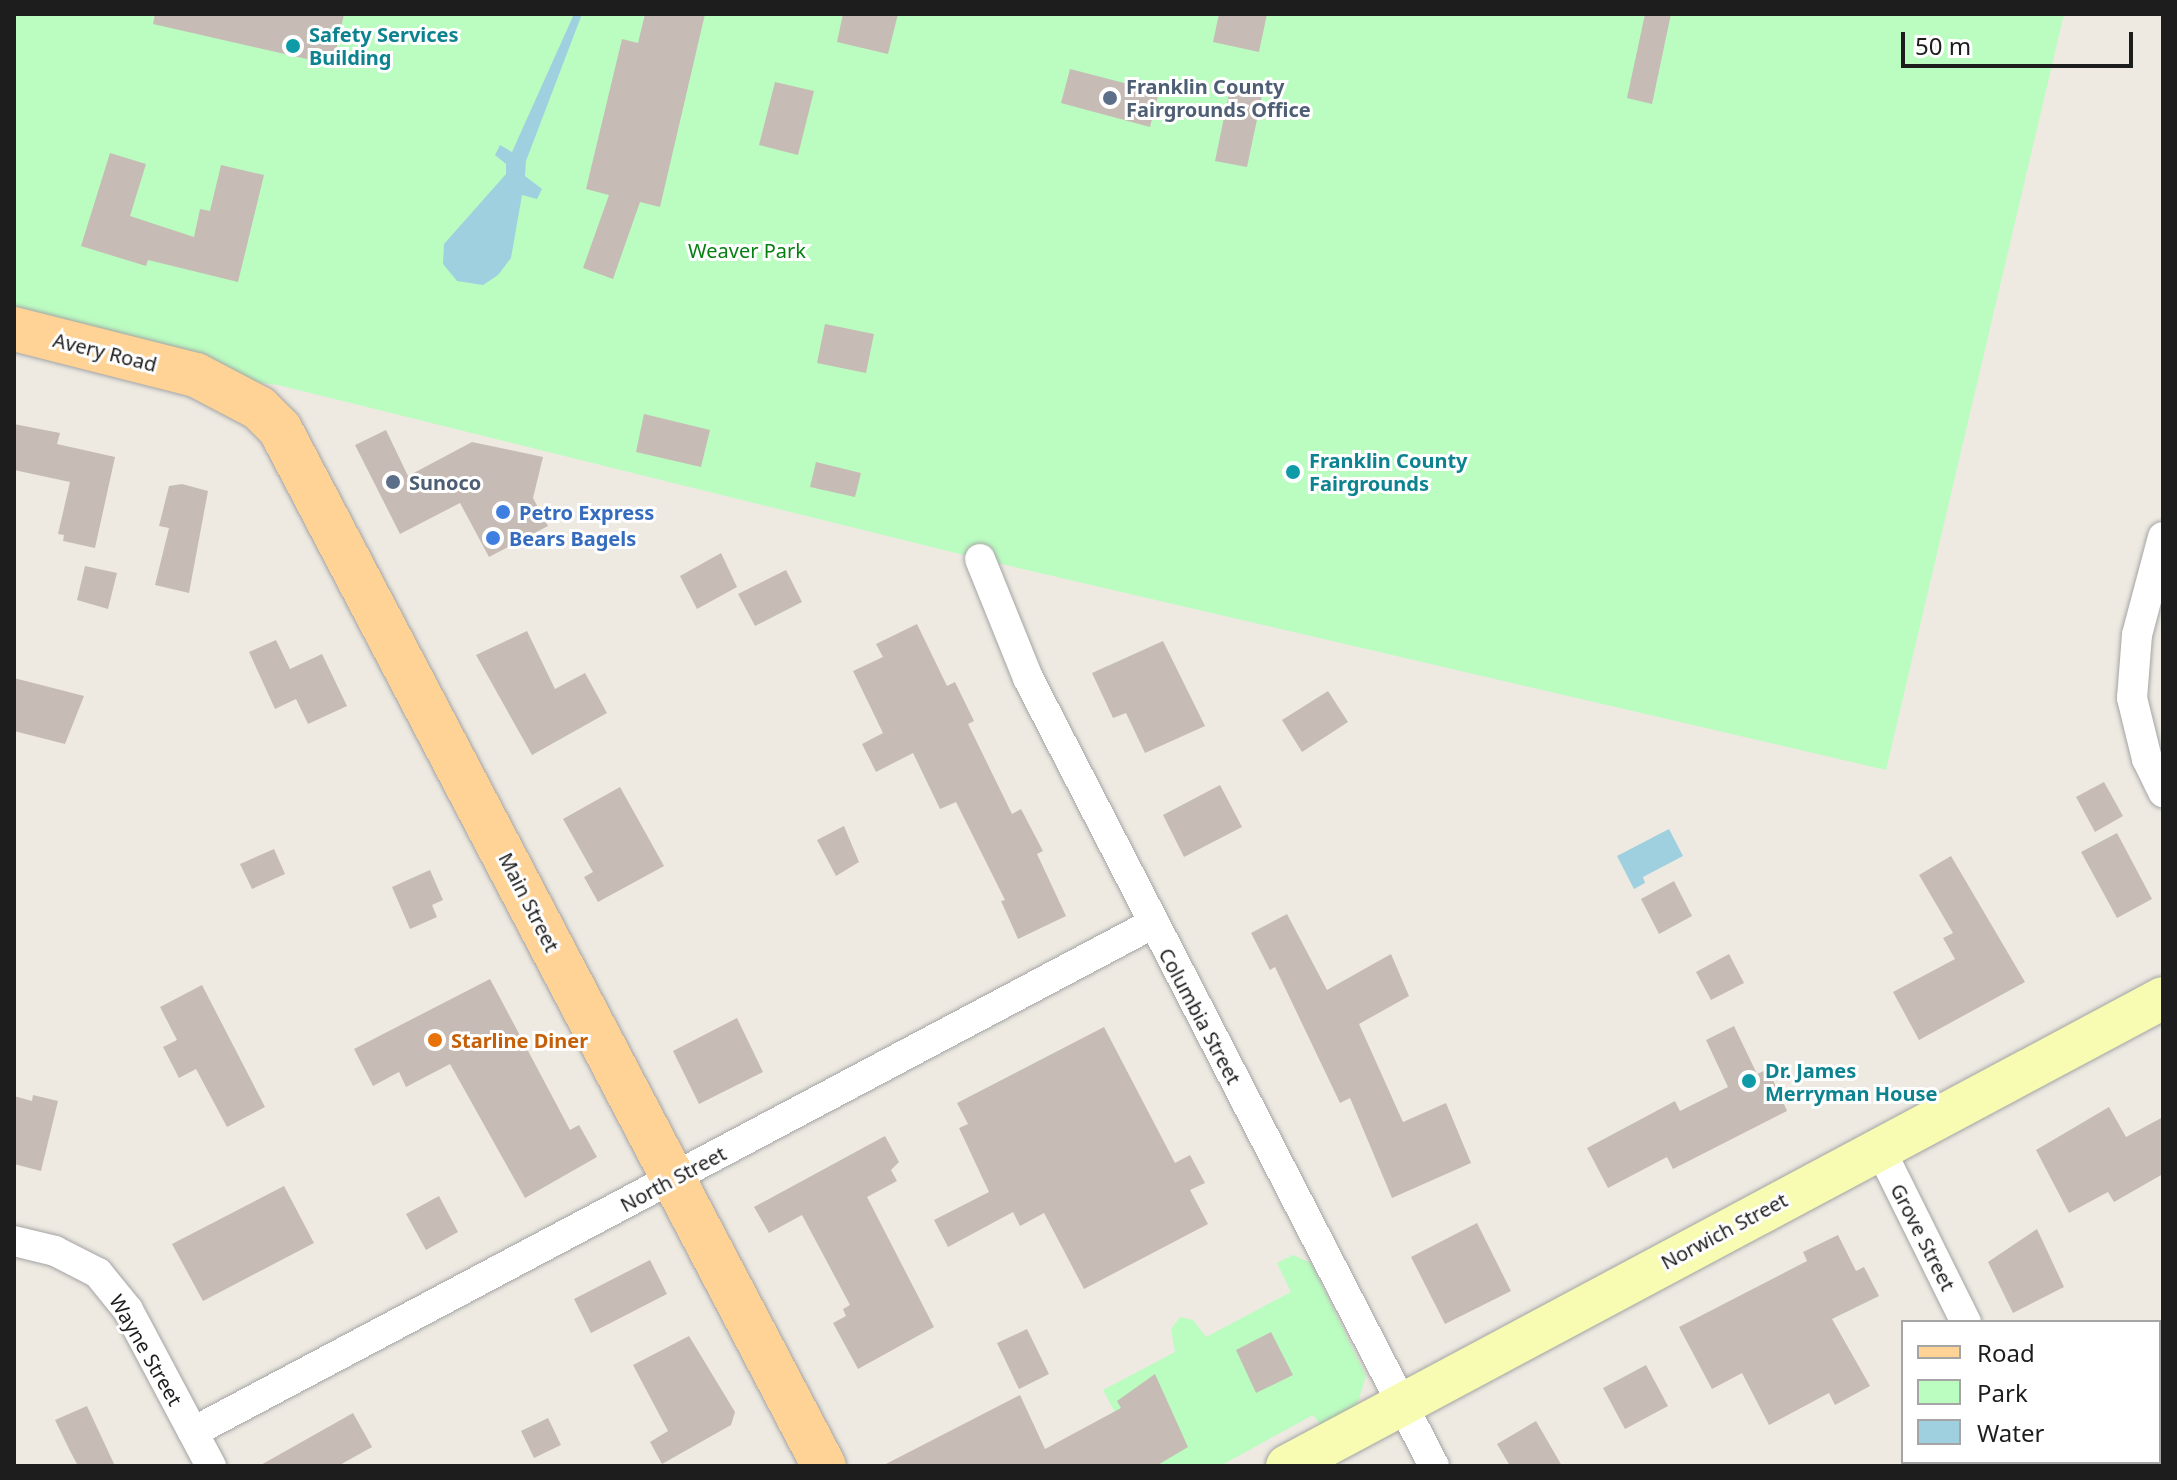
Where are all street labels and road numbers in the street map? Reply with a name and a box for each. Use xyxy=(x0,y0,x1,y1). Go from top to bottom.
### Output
street label: Avery Road xyxy=(51,328,159,376)
street label: Main Street xyxy=(494,848,564,956)
street label: Columbia Street xyxy=(1154,944,1246,1088)
street label: North Street xyxy=(616,1141,730,1217)
street label: Grove Street xyxy=(1886,1180,1960,1294)
street label: Norwich Street xyxy=(1657,1188,1791,1274)
street label: Wayne Street xyxy=(105,1290,187,1410)

